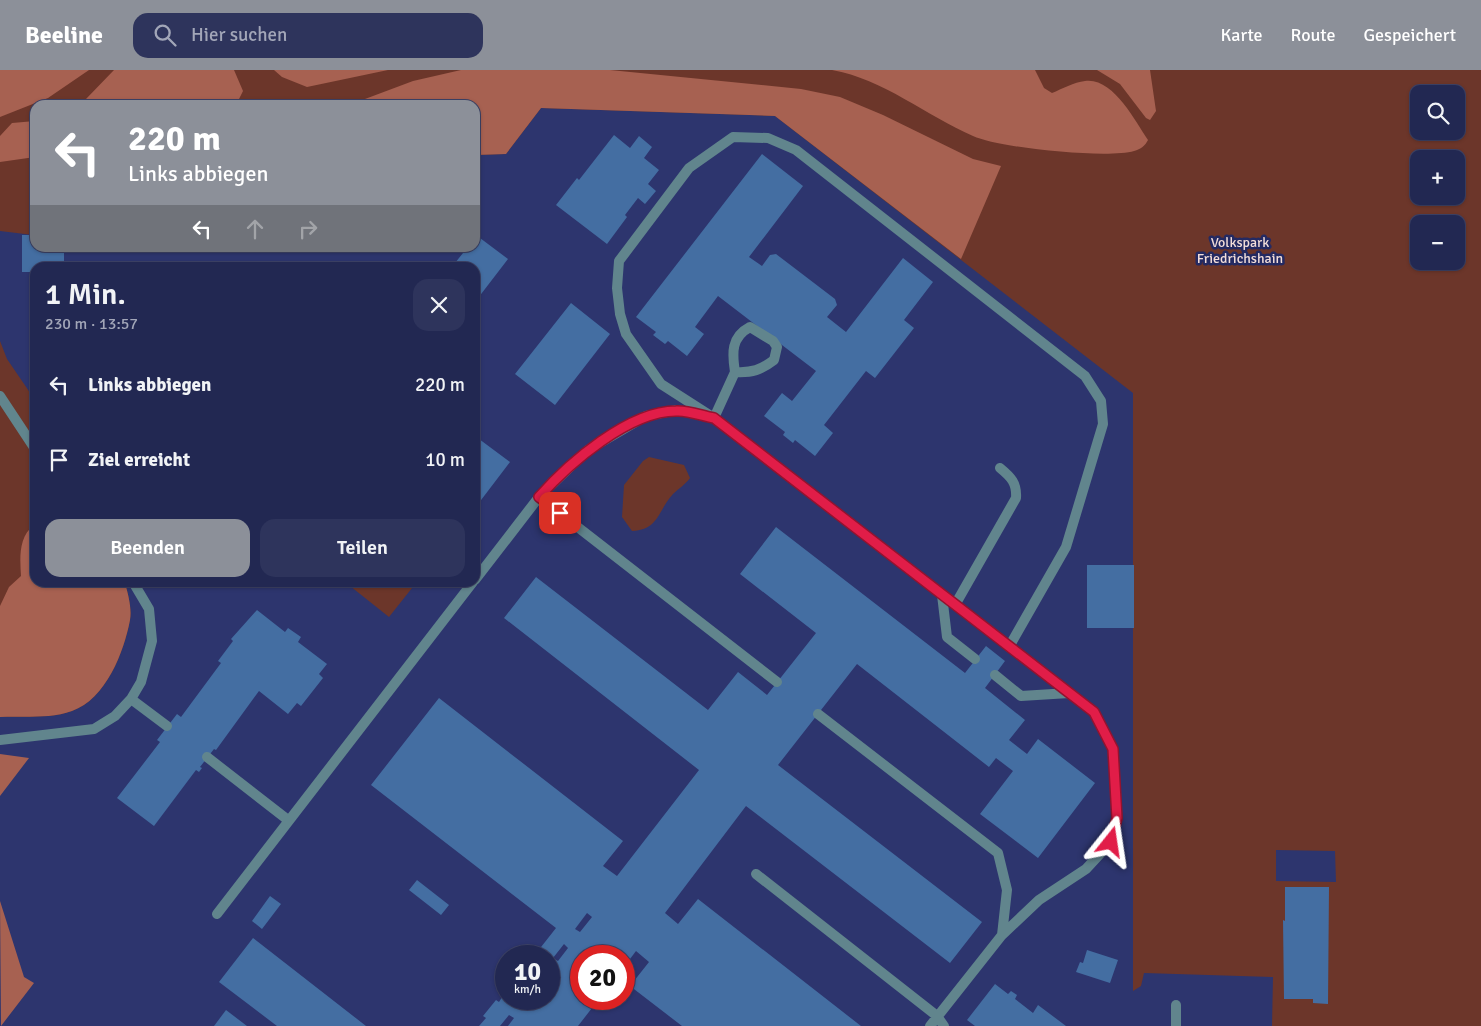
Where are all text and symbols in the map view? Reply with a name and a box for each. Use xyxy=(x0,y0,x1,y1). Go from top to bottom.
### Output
search box xyxy=(133,13,483,58)
text: Beeline xyxy=(25,20,103,50)
icon: search xyxy=(151,21,179,49)
text: Hier suchen xyxy=(191,23,287,47)
text: Karte xyxy=(1221,24,1263,46)
text: Route xyxy=(1291,24,1336,46)
text: Gespeichert xyxy=(1364,24,1456,46)
map controls xyxy=(1410,85,1465,270)
button: search xyxy=(1410,85,1465,140)
text: 220 m xyxy=(128,117,221,160)
icon: left xyxy=(45,120,110,185)
button: + xyxy=(1410,150,1465,205)
text: Links abbiegen xyxy=(128,160,269,187)
icon: left xyxy=(188,215,216,243)
icon: ahead xyxy=(241,215,269,243)
icon: right xyxy=(294,215,322,243)
button: − xyxy=(1410,215,1465,270)
park label: Volkspark Friedrichshain xyxy=(1197,234,1283,267)
text: 1 Min. xyxy=(45,276,126,313)
button: close xyxy=(413,279,465,331)
text: 230 m · 13:57 xyxy=(45,314,138,334)
icon: left xyxy=(45,371,73,399)
text: Links abbiegen xyxy=(88,373,211,397)
text: 220 m xyxy=(415,373,465,397)
icon: arrive xyxy=(45,446,73,474)
text: Ziel erreicht xyxy=(88,448,190,472)
text: 10 m xyxy=(425,448,465,472)
pin xyxy=(539,492,581,534)
icon: arrive xyxy=(546,499,574,527)
button: Beenden xyxy=(45,519,250,577)
button: Teilen xyxy=(260,519,465,577)
position arrow xyxy=(1084,815,1136,867)
speed limit sign: 20 xyxy=(570,945,635,1010)
text: 10 xyxy=(514,956,541,987)
text: km/h xyxy=(514,982,541,997)

